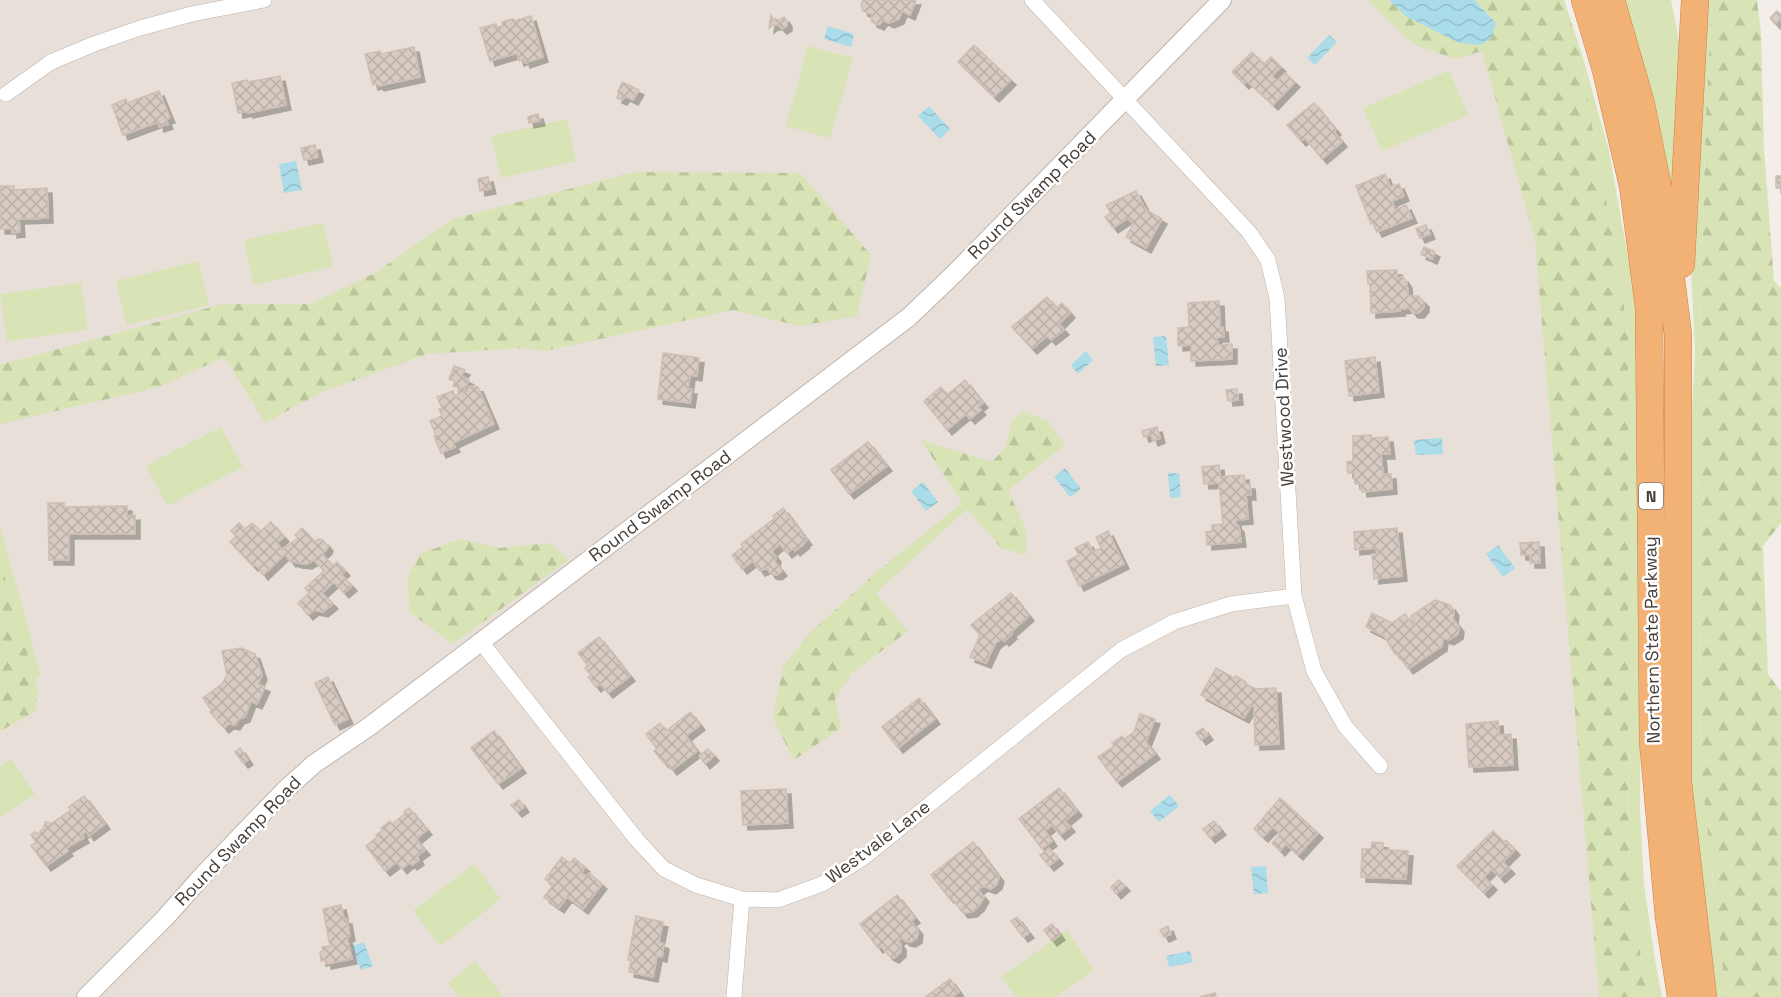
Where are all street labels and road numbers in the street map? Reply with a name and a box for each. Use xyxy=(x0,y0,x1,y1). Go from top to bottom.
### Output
street label: Round Swamp Road xyxy=(963,126,1101,264)
street label: Westwood Drive xyxy=(1268,347,1299,487)
street label: Round Swamp Road xyxy=(584,445,735,567)
road number: N xyxy=(1639,483,1663,509)
street label: Northern State Parkway xyxy=(1638,536,1665,744)
street label: Round Swamp Road xyxy=(170,771,306,911)
street label: Westvale Lane xyxy=(821,795,935,888)

